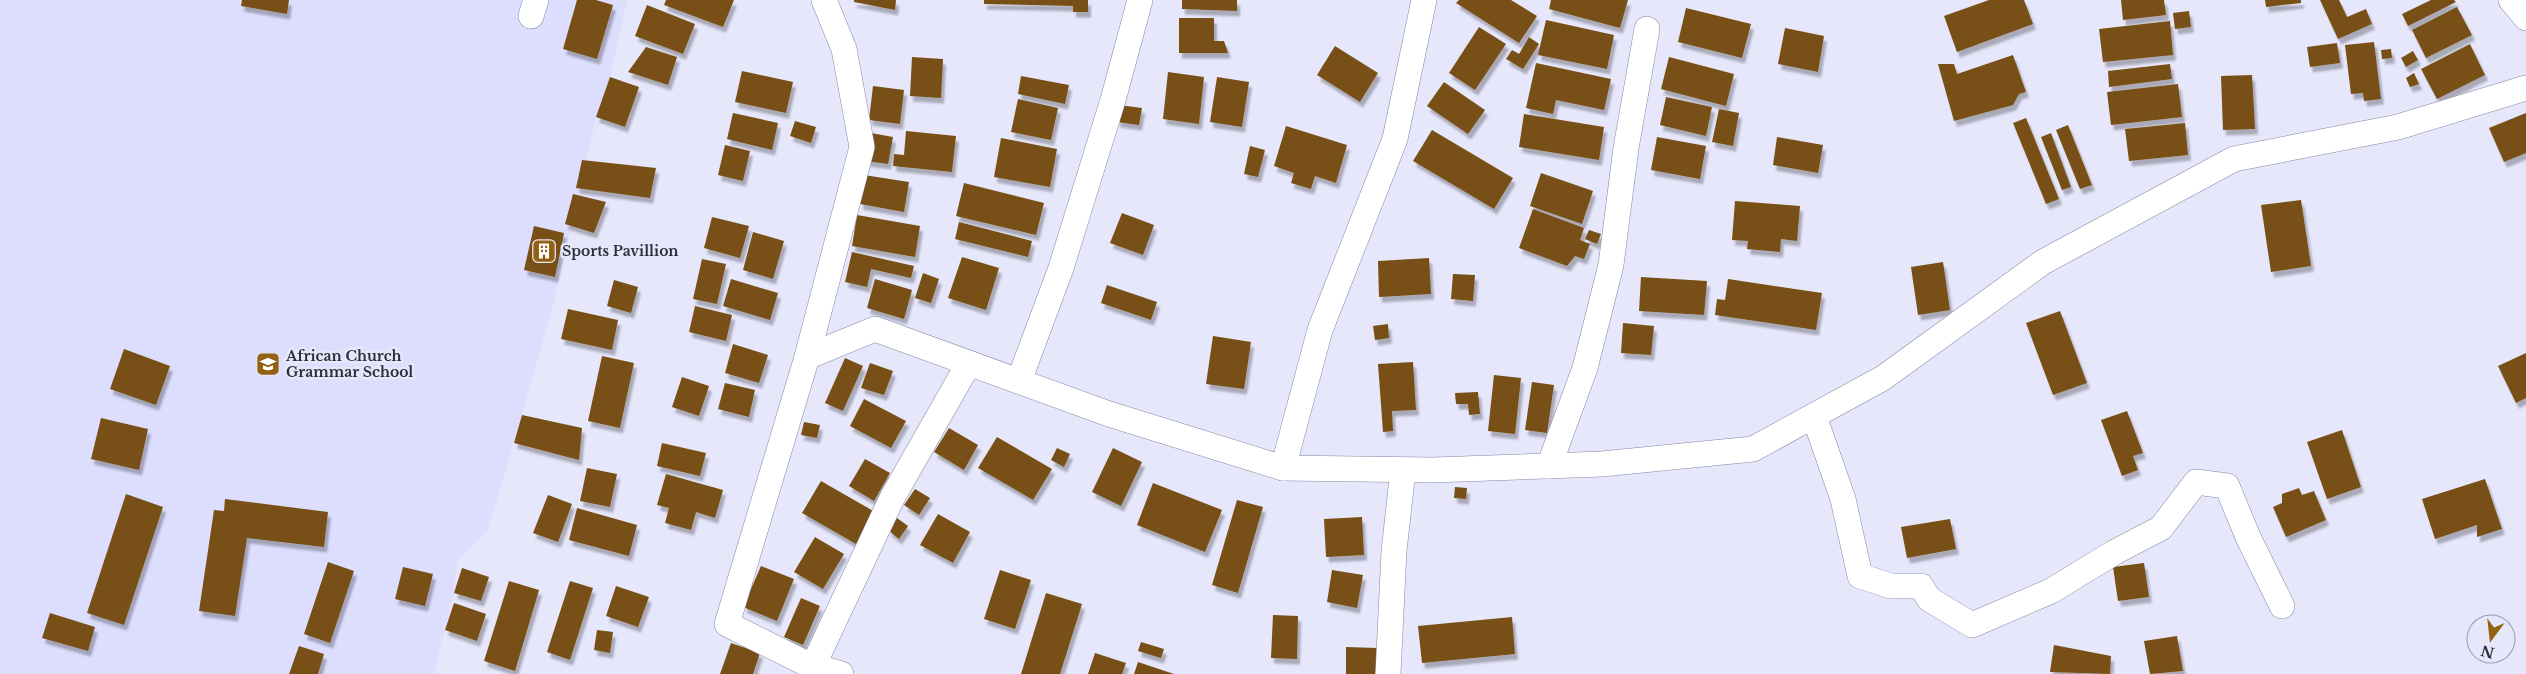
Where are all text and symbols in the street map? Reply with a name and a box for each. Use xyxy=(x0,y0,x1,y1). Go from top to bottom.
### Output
building icon: Sports Pavillion xyxy=(531,238,557,264)
place label: Sports Pavillion xyxy=(562,242,679,260)
place label: African Church Grammar School xyxy=(285,347,413,381)
school or university icon: African Church Grammar School xyxy=(255,351,281,377)
north arrow xyxy=(2466,614,2516,664)
text: N xyxy=(2479,641,2496,662)

